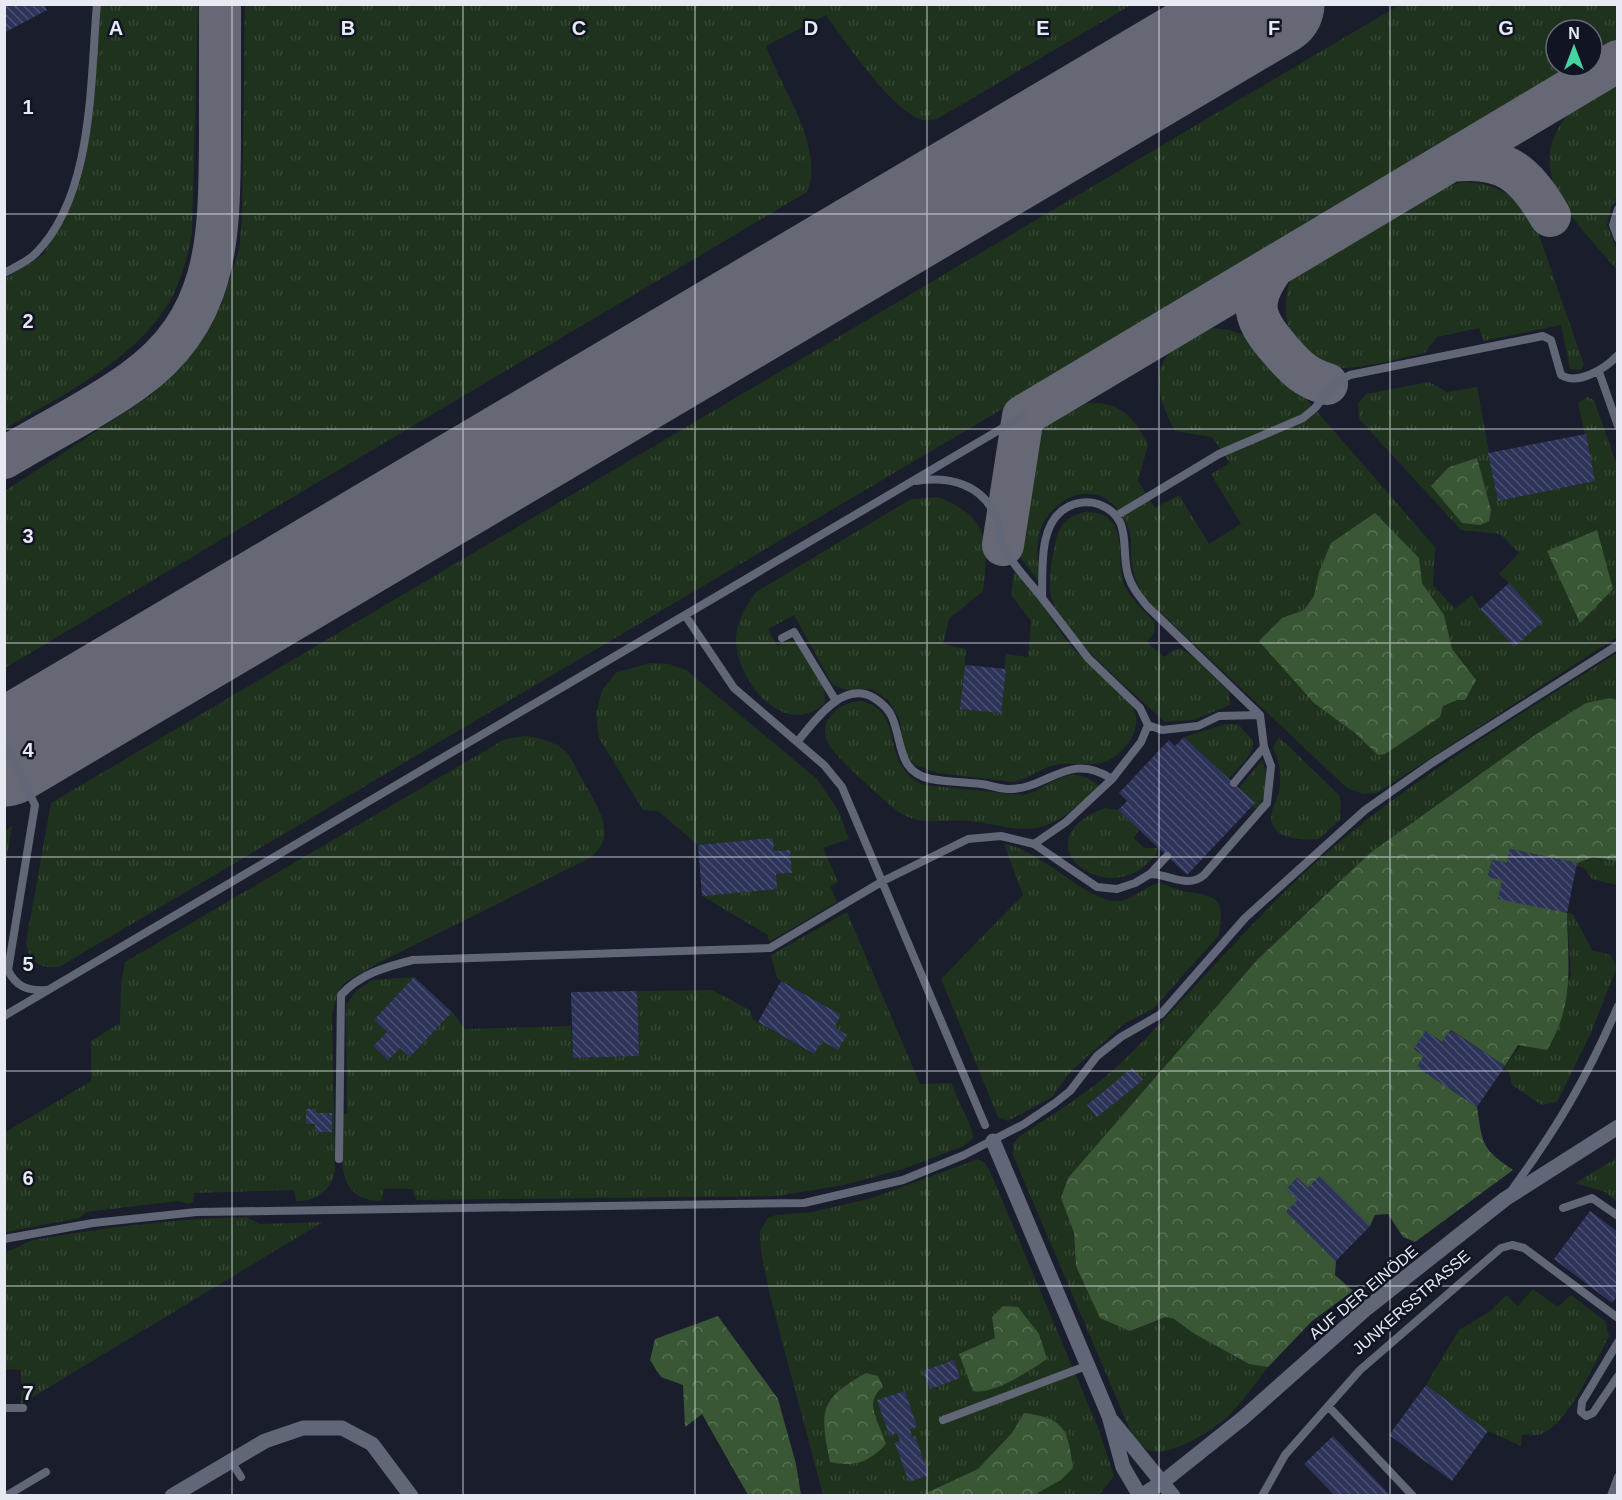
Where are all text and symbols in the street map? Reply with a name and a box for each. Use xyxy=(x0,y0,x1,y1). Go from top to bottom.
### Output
text: A xyxy=(109,17,123,39)
text: B xyxy=(341,17,355,39)
text: C xyxy=(572,17,586,39)
text: D xyxy=(804,17,818,39)
text: E xyxy=(1036,17,1050,39)
text: F xyxy=(1268,17,1280,39)
text: G xyxy=(1498,17,1514,39)
north arrow xyxy=(1544,18,1604,78)
text: N xyxy=(1568,25,1580,42)
text: 1 xyxy=(22,96,34,118)
text: 2 xyxy=(22,310,34,332)
text: 3 xyxy=(22,525,34,547)
text: 4 xyxy=(22,739,34,761)
text: 5 xyxy=(22,953,34,975)
text: 6 xyxy=(22,1167,34,1189)
street label: AUF DER EINÖDE xyxy=(1306,1242,1421,1343)
street label: JUNKERSSTRASSE xyxy=(1349,1247,1473,1358)
text: 7 xyxy=(22,1382,34,1404)

